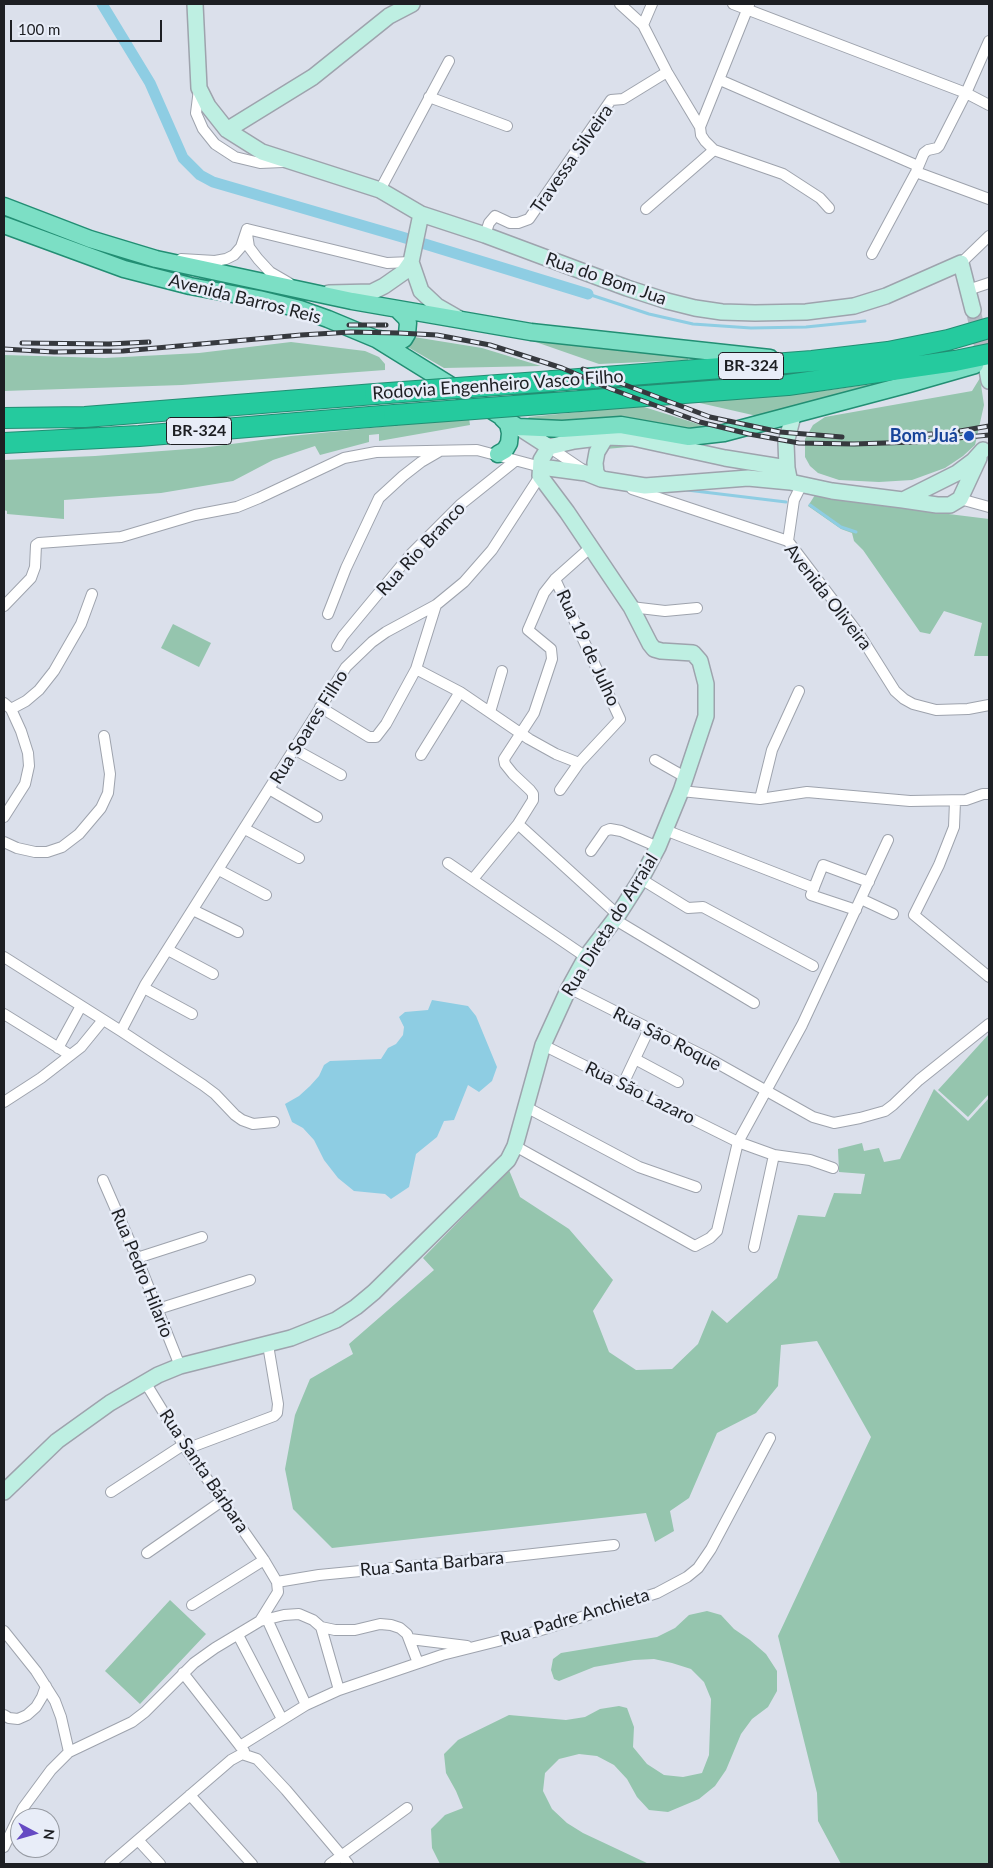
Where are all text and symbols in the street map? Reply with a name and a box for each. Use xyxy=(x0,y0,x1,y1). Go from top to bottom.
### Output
scale bar xyxy=(12,10,165,42)
text: 100 m xyxy=(18,20,60,38)
street label: Travessa Silveira xyxy=(526,100,618,218)
street label: Rua do Bom Jua xyxy=(543,248,669,310)
street label: Avenida Barros Reis xyxy=(167,270,323,328)
road number: BR-324 xyxy=(718,352,784,380)
street label: Rodovia Engenheiro Vasco Filho xyxy=(372,365,624,405)
road number: BR-324 xyxy=(166,418,232,444)
place label: Bom Juá xyxy=(890,425,958,447)
marker: Bom Juá xyxy=(962,429,976,443)
street label: Rua Rio Branco xyxy=(372,498,470,600)
street label: Avenida Oliveira xyxy=(780,540,876,654)
street label: Rua 19 de Julho xyxy=(552,586,624,710)
street label: Rua Soares Filho xyxy=(265,666,353,788)
street label: Rua Direta do Arraial xyxy=(557,850,663,1000)
street label: Rua São Roque xyxy=(609,1002,725,1076)
street label: Rua São Lazaro xyxy=(582,1057,698,1129)
street label: Rua Pedro Hilario xyxy=(106,1205,178,1341)
street label: Rua Santa Bárbara xyxy=(155,1405,253,1537)
street label: Rua Santa Barbara xyxy=(359,1547,505,1581)
street label: Rua Padre Anchieta xyxy=(498,1584,652,1650)
north arrow xyxy=(10,1808,60,1858)
text: N xyxy=(40,1828,58,1841)

